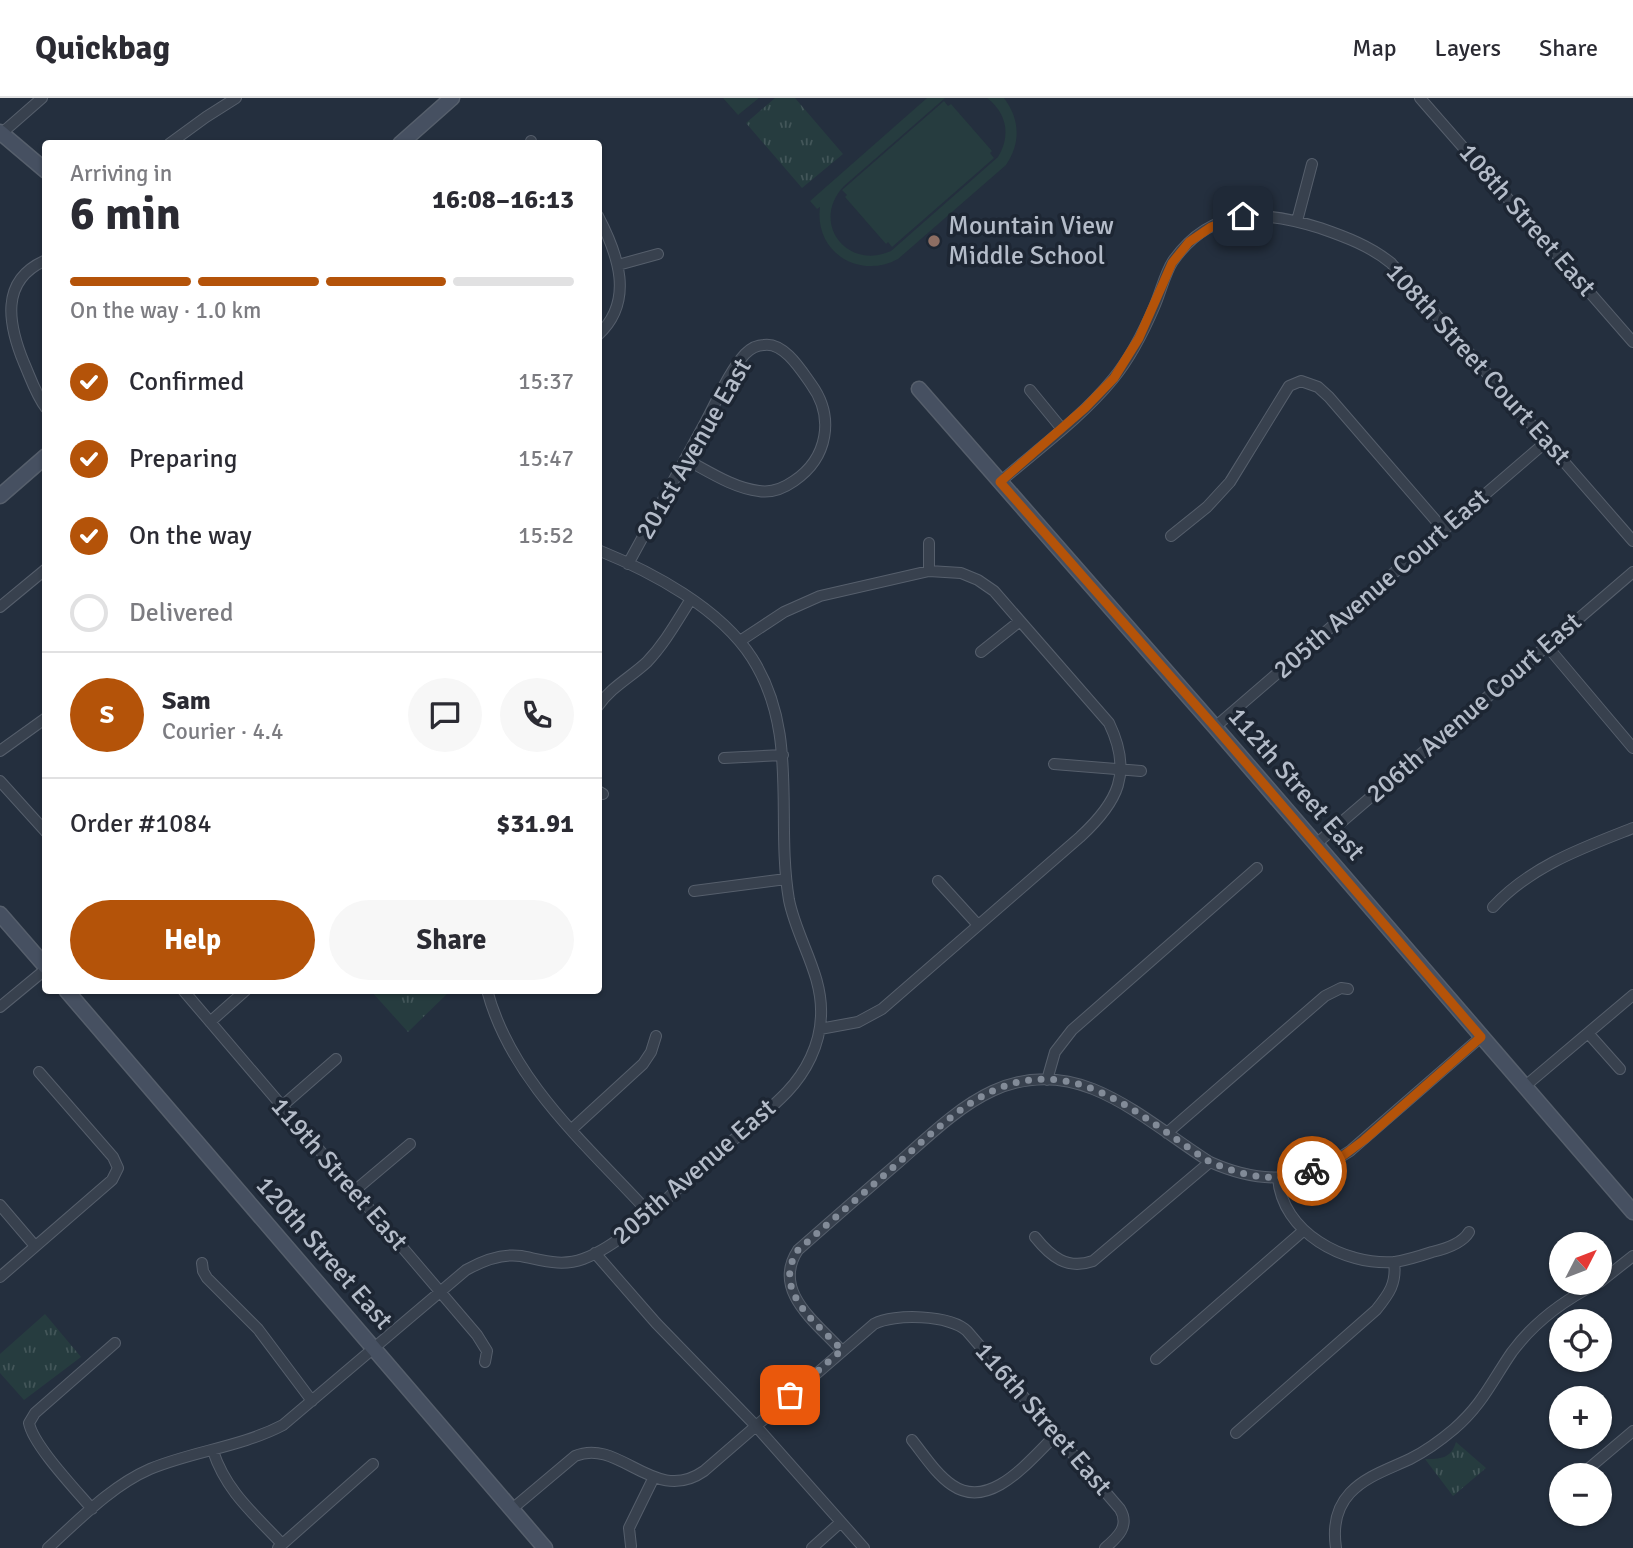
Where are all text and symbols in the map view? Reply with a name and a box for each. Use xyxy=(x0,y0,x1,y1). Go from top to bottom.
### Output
text: Quickbag xyxy=(35,28,170,69)
text: Map xyxy=(1352,33,1397,63)
text: Layers xyxy=(1435,33,1501,63)
text: Share xyxy=(1539,33,1598,63)
street label: 108th Street East xyxy=(1452,137,1602,303)
text: Arriving in xyxy=(70,159,172,188)
text: 16:08–16:13 xyxy=(432,184,574,216)
text: 6 min xyxy=(70,186,181,242)
pin xyxy=(1213,186,1273,246)
icon: home xyxy=(1224,197,1262,235)
place label: Mountain View Middle School xyxy=(948,210,1114,272)
marker: Mountain View Middle School xyxy=(926,233,942,249)
street label: 108th Street Court East xyxy=(1379,256,1577,472)
text: On the way · 1.0 km xyxy=(70,296,261,325)
street label: 201st Avenue East xyxy=(629,353,759,545)
icon: check xyxy=(70,363,108,401)
text: Confirmed xyxy=(129,366,244,398)
text: 15:37 xyxy=(518,367,574,396)
icon: check xyxy=(70,440,108,478)
text: Preparing xyxy=(129,443,237,475)
text: 15:47 xyxy=(518,444,574,473)
street label: 205th Avenue Court East xyxy=(1267,482,1495,686)
icon: check xyxy=(70,517,108,555)
text: On the way xyxy=(129,520,252,552)
text: 15:52 xyxy=(518,521,574,550)
text: Delivered xyxy=(129,597,234,629)
street label: 206th Avenue Court East xyxy=(1360,606,1588,810)
button: chat xyxy=(408,678,482,752)
button: phone xyxy=(500,678,574,752)
text: Sam xyxy=(162,685,211,717)
text: S xyxy=(100,699,114,731)
street label: 112th Street East xyxy=(1221,701,1371,867)
text: Courier · 4.4 xyxy=(162,717,283,746)
text: Order #1084 xyxy=(70,808,211,840)
text: $31.91 xyxy=(496,808,574,840)
button: Help xyxy=(70,900,315,980)
button: Share xyxy=(329,900,574,980)
street label: 119th Street East xyxy=(264,1091,414,1257)
street label: 205th Avenue East xyxy=(606,1092,782,1252)
courier xyxy=(1277,1136,1347,1206)
icon: bike xyxy=(1293,1152,1331,1190)
street label: 120th Street East xyxy=(249,1170,399,1336)
north arrow xyxy=(1549,1232,1612,1295)
map controls xyxy=(1549,1232,1612,1526)
button: locate xyxy=(1549,1309,1612,1372)
street label: 116th Street East xyxy=(968,1336,1118,1502)
pin xyxy=(760,1365,820,1425)
icon: bag xyxy=(771,1376,809,1414)
button: + xyxy=(1549,1386,1612,1449)
button: − xyxy=(1549,1463,1612,1526)

